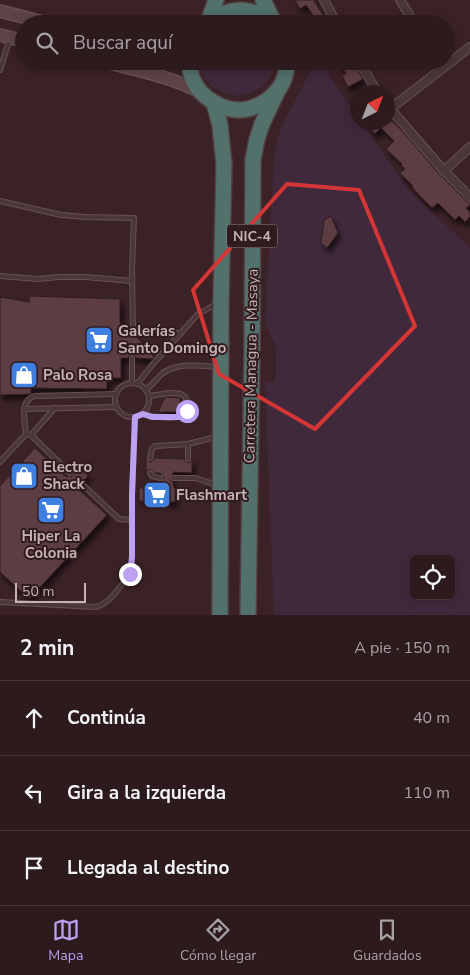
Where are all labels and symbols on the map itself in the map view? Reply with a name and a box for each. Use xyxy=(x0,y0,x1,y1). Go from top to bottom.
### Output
north arrow xyxy=(350,85,395,130)
road number: NIC-4 xyxy=(227,225,277,248)
street label: Carretera Managua - Masaya xyxy=(239,269,263,463)
place label: Galerías Santo Domingo xyxy=(118,321,227,358)
supermarket icon: Galerías Santo Domingo xyxy=(84,325,114,355)
shop icon: Palo Rosa xyxy=(9,360,39,390)
place label: Palo Rosa xyxy=(43,365,112,385)
route start xyxy=(176,400,199,423)
place label: Electro Shack xyxy=(43,457,92,494)
shop icon: Electro Shack xyxy=(9,461,39,491)
supermarket icon: Flashmart xyxy=(142,480,172,510)
place label: Flashmart xyxy=(176,485,247,505)
supermarket icon: Hiper La Colonia xyxy=(36,495,66,525)
place label: Hiper La Colonia xyxy=(21,526,81,563)
route end xyxy=(119,563,142,586)
scale bar xyxy=(15,580,86,603)

